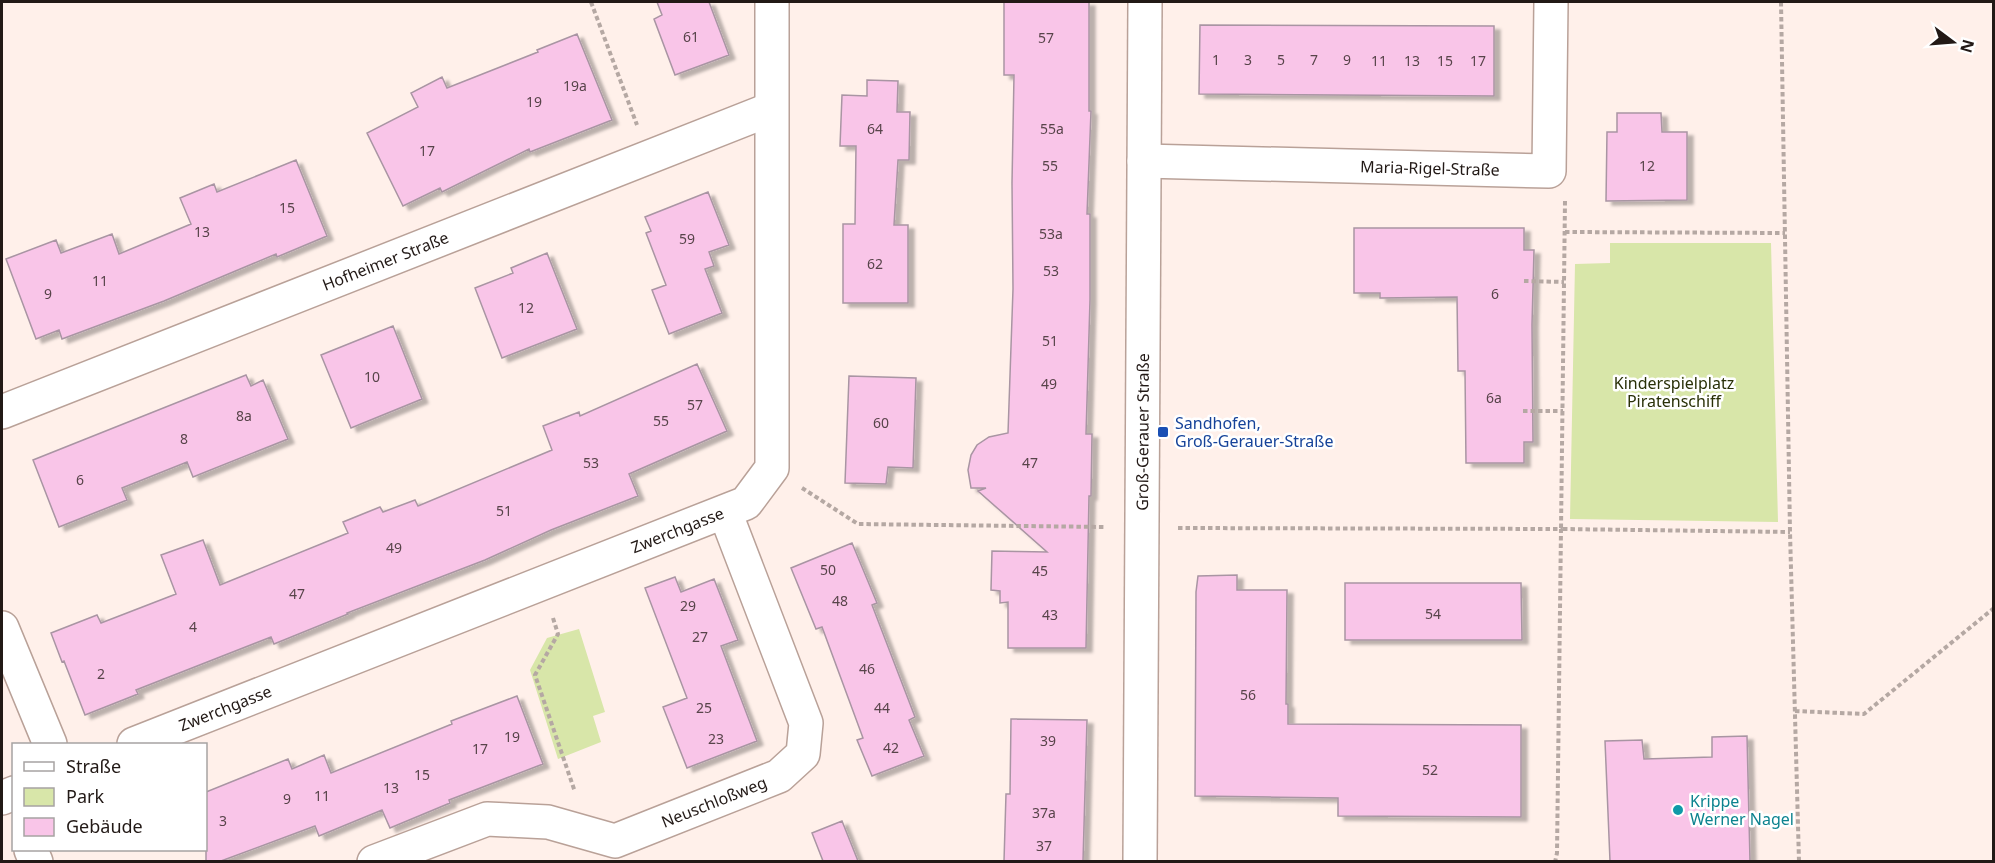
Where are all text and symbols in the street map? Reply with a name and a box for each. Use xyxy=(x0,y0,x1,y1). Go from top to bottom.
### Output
north arrow xyxy=(1923,12,1983,72)
house number: 61 xyxy=(683,27,699,46)
house number: 57 xyxy=(1038,28,1054,47)
text: N xyxy=(1955,37,1980,55)
house number: 1 xyxy=(1212,50,1220,69)
house number: 3 xyxy=(1244,50,1252,69)
house number: 5 xyxy=(1277,50,1285,69)
house number: 7 xyxy=(1310,50,1318,69)
house number: 9 xyxy=(1343,50,1351,69)
house number: 11 xyxy=(1371,51,1387,70)
house number: 13 xyxy=(1404,51,1420,70)
house number: 15 xyxy=(1437,51,1453,70)
house number: 17 xyxy=(1470,51,1486,70)
house number: 19a xyxy=(563,76,587,95)
house number: 19 xyxy=(526,92,542,111)
house number: 64 xyxy=(867,119,883,138)
house number: 55a xyxy=(1040,119,1064,138)
house number: 17 xyxy=(419,141,435,160)
street label: Maria-Rigel-Straße xyxy=(1360,155,1500,181)
house number: 55 xyxy=(1042,156,1058,175)
house number: 12 xyxy=(1639,156,1655,175)
house number: 15 xyxy=(279,198,295,217)
house number: 13 xyxy=(194,222,210,241)
house number: 53a xyxy=(1039,224,1063,243)
street label: Hofheimer Straße xyxy=(319,226,452,296)
house number: 59 xyxy=(679,229,695,248)
house number: 62 xyxy=(867,254,883,273)
house number: 53 xyxy=(1043,261,1059,280)
house number: 11 xyxy=(92,271,108,290)
house number: 9 xyxy=(44,284,52,303)
house number: 6 xyxy=(1491,284,1499,303)
house number: 12 xyxy=(518,298,534,317)
house number: 51 xyxy=(1042,331,1058,350)
street label: Groß-Gerauer Straße xyxy=(1131,353,1154,511)
house number: 10 xyxy=(364,367,380,386)
park label: Kinderspielplatz Piratenschiff xyxy=(1614,372,1734,412)
house number: 49 xyxy=(1041,374,1057,393)
house number: 6a xyxy=(1486,388,1502,407)
house number: 57 xyxy=(687,395,703,414)
house number: 8a xyxy=(236,406,252,425)
house number: 55 xyxy=(653,411,669,430)
place label: Sandhofen, Groß-Gerauer-Straße xyxy=(1175,412,1333,452)
house number: 60 xyxy=(873,413,889,432)
marker: Sandhofen, Groß-Gerauer-Straße xyxy=(1156,425,1170,439)
house number: 8 xyxy=(180,429,188,448)
house number: 53 xyxy=(583,453,599,472)
house number: 47 xyxy=(1022,453,1038,472)
house number: 6 xyxy=(76,470,84,489)
house number: 51 xyxy=(496,501,512,520)
street label: Zwerchgasse xyxy=(628,502,727,558)
house number: 49 xyxy=(386,538,402,557)
house number: 50 xyxy=(820,560,836,579)
house number: 45 xyxy=(1032,561,1048,580)
house number: 47 xyxy=(289,584,305,603)
house number: 48 xyxy=(832,591,848,610)
house number: 29 xyxy=(680,596,696,615)
house number: 54 xyxy=(1425,604,1441,623)
house number: 43 xyxy=(1042,605,1058,624)
house number: 4 xyxy=(189,617,197,636)
house number: 27 xyxy=(692,627,708,646)
house number: 46 xyxy=(859,659,875,678)
house number: 2 xyxy=(97,664,105,683)
street label: Zwerchgasse xyxy=(176,680,275,736)
house number: 56 xyxy=(1240,685,1256,704)
house number: 25 xyxy=(696,698,712,717)
house number: 44 xyxy=(874,698,890,717)
house number: 19 xyxy=(504,727,520,746)
house number: 23 xyxy=(708,729,724,748)
house number: 39 xyxy=(1040,731,1056,750)
house number: 42 xyxy=(883,738,899,757)
house number: 17 xyxy=(472,739,488,758)
legend xyxy=(12,743,207,851)
text: Straße xyxy=(66,754,121,778)
house number: 52 xyxy=(1422,760,1438,779)
house number: 15 xyxy=(414,765,430,784)
street label: Neuschloßweg xyxy=(658,771,770,833)
house number: 13 xyxy=(383,778,399,797)
text: Park xyxy=(66,784,104,808)
house number: 11 xyxy=(314,786,330,805)
house number: 9 xyxy=(283,789,291,808)
place label: Krippe Werner Nagel xyxy=(1690,790,1794,830)
house number: 37a xyxy=(1032,803,1056,822)
marker: Krippe Werner Nagel xyxy=(1671,803,1685,817)
house number: 3 xyxy=(219,811,227,830)
text: Gebäude xyxy=(66,814,143,838)
house number: 37 xyxy=(1036,836,1052,855)

